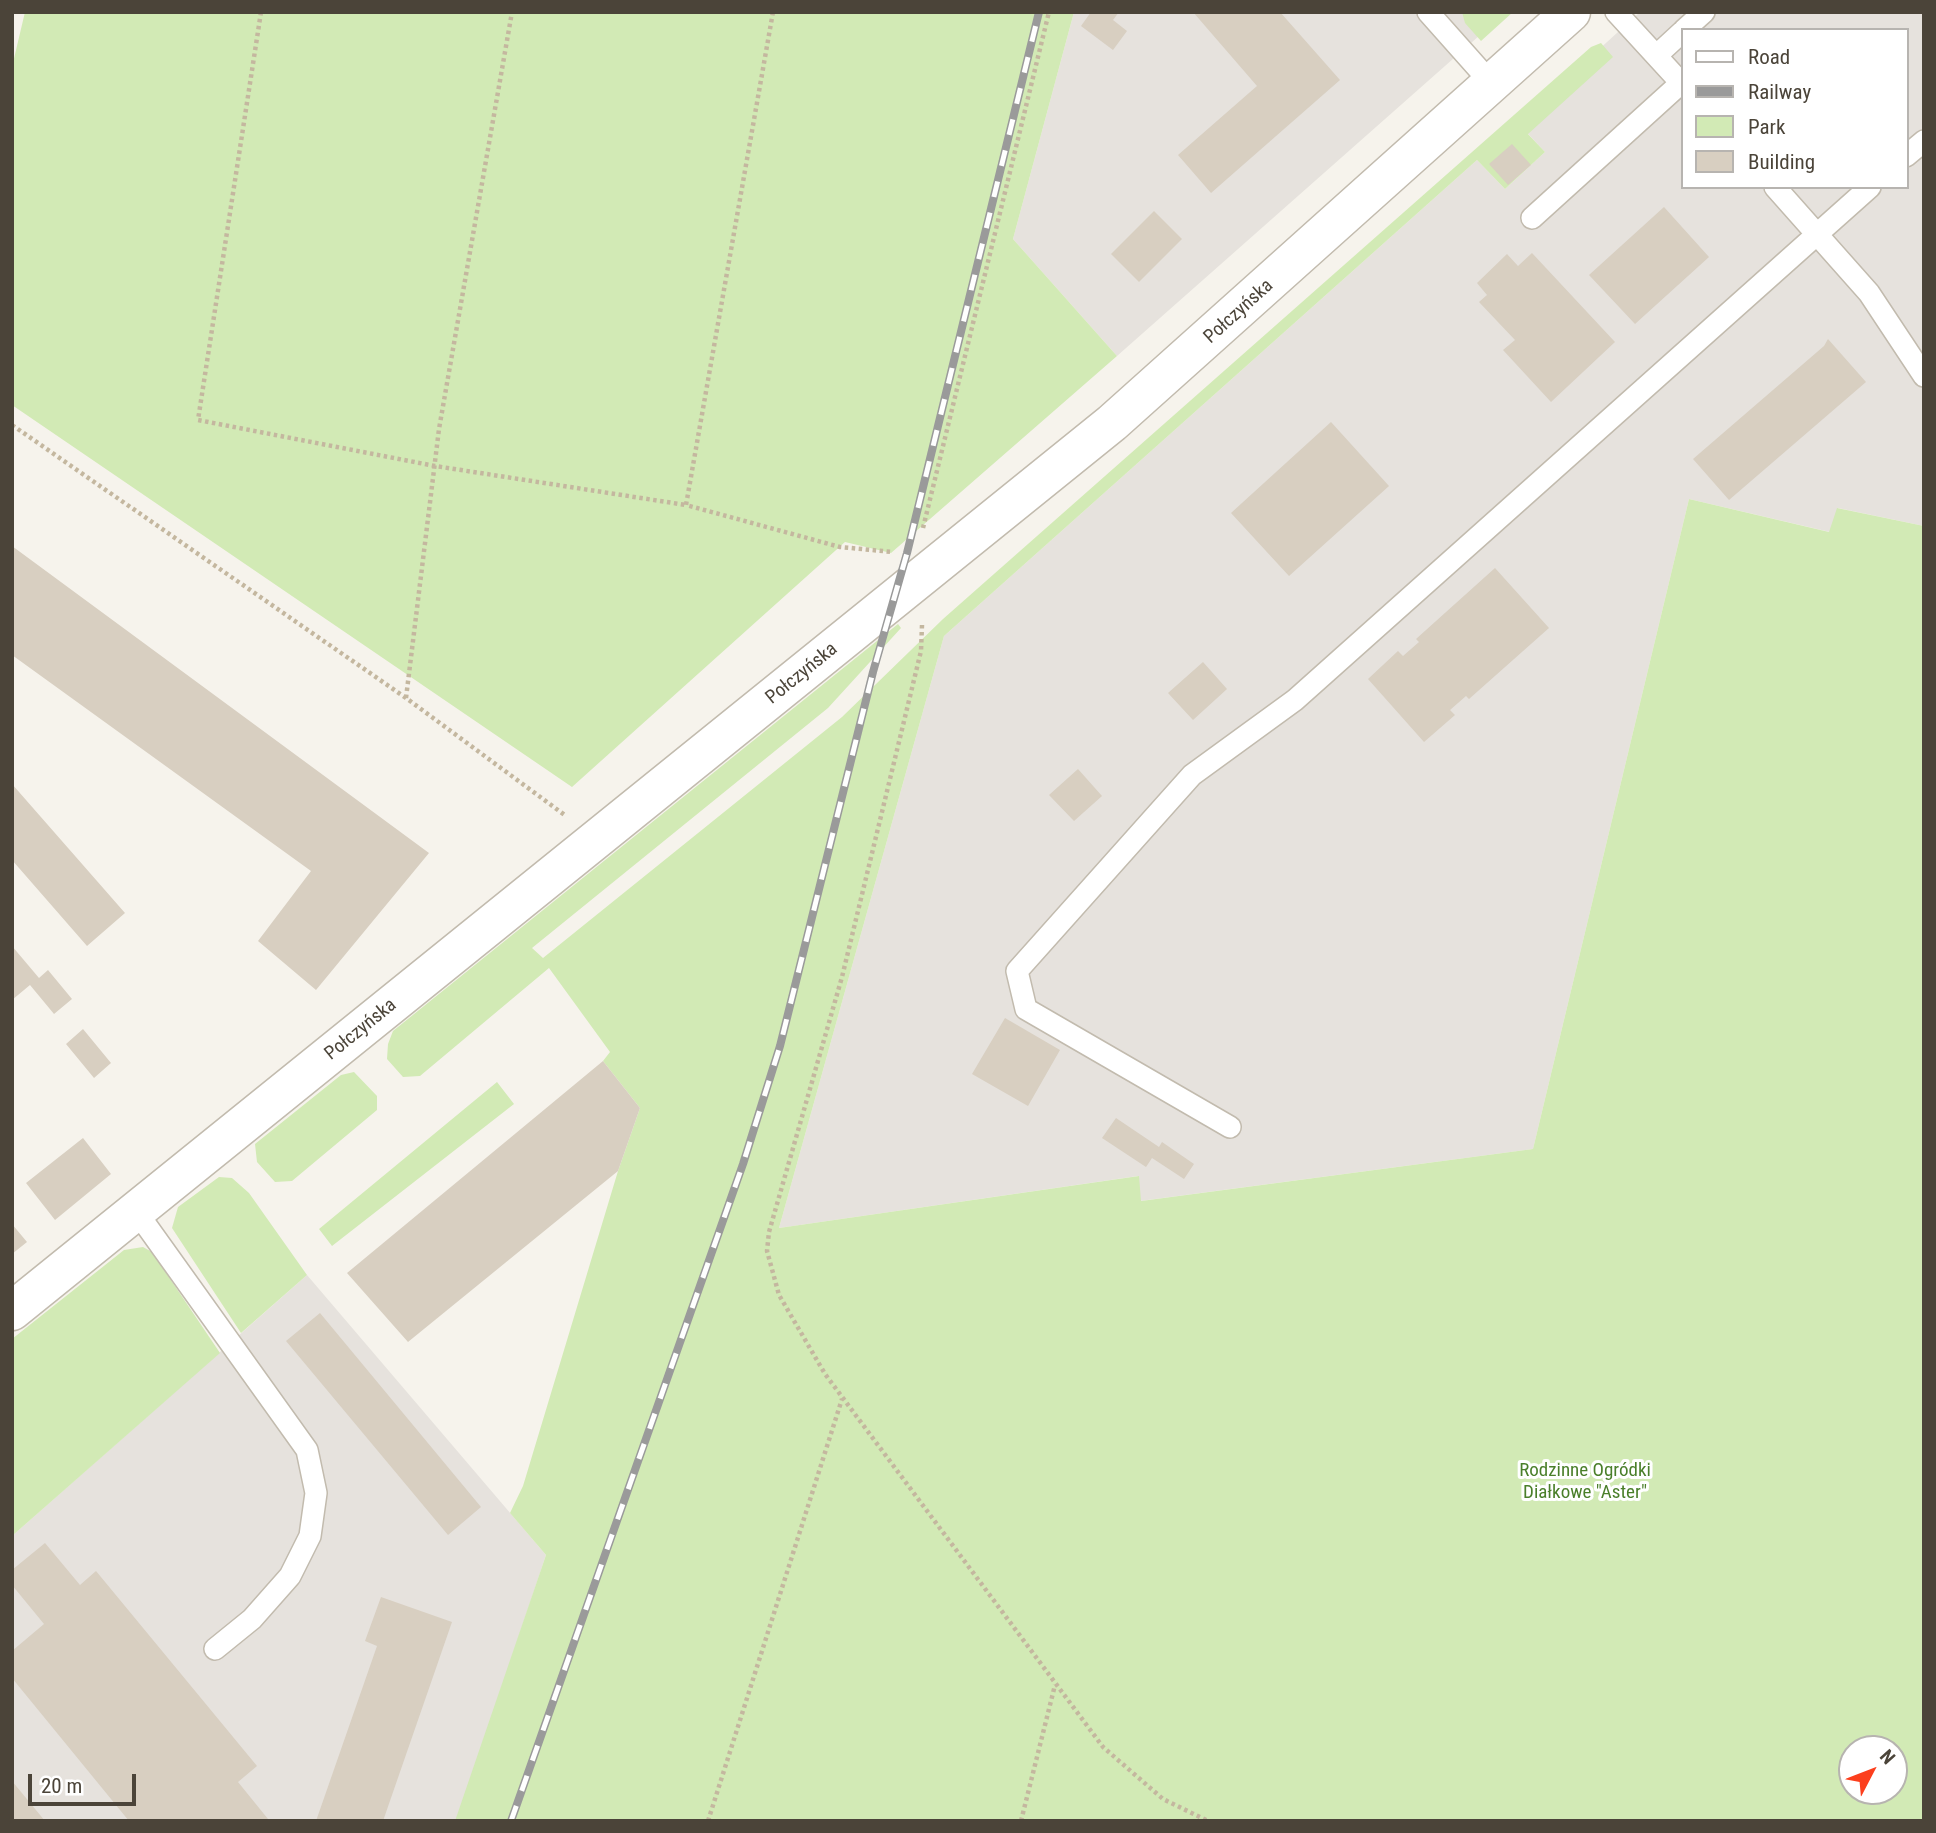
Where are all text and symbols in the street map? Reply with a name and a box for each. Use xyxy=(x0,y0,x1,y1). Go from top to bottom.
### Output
legend xyxy=(1680,28,1908,189)
text: Road xyxy=(1748,45,1790,69)
text: Railway xyxy=(1748,80,1811,104)
text: Park xyxy=(1748,115,1785,139)
text: Building xyxy=(1748,150,1815,174)
street label: Połczyńska xyxy=(1200,275,1278,349)
street label: Połczyńska xyxy=(762,638,842,710)
street label: Połczyńska xyxy=(321,994,401,1066)
park label: Rodzinne Ogródki Diałkowe "Aster" xyxy=(1519,1460,1651,1504)
north arrow xyxy=(1838,1735,1908,1805)
text: N xyxy=(1875,1745,1900,1769)
scale bar xyxy=(32,1759,140,1803)
text: 20 m xyxy=(41,1774,82,1798)

